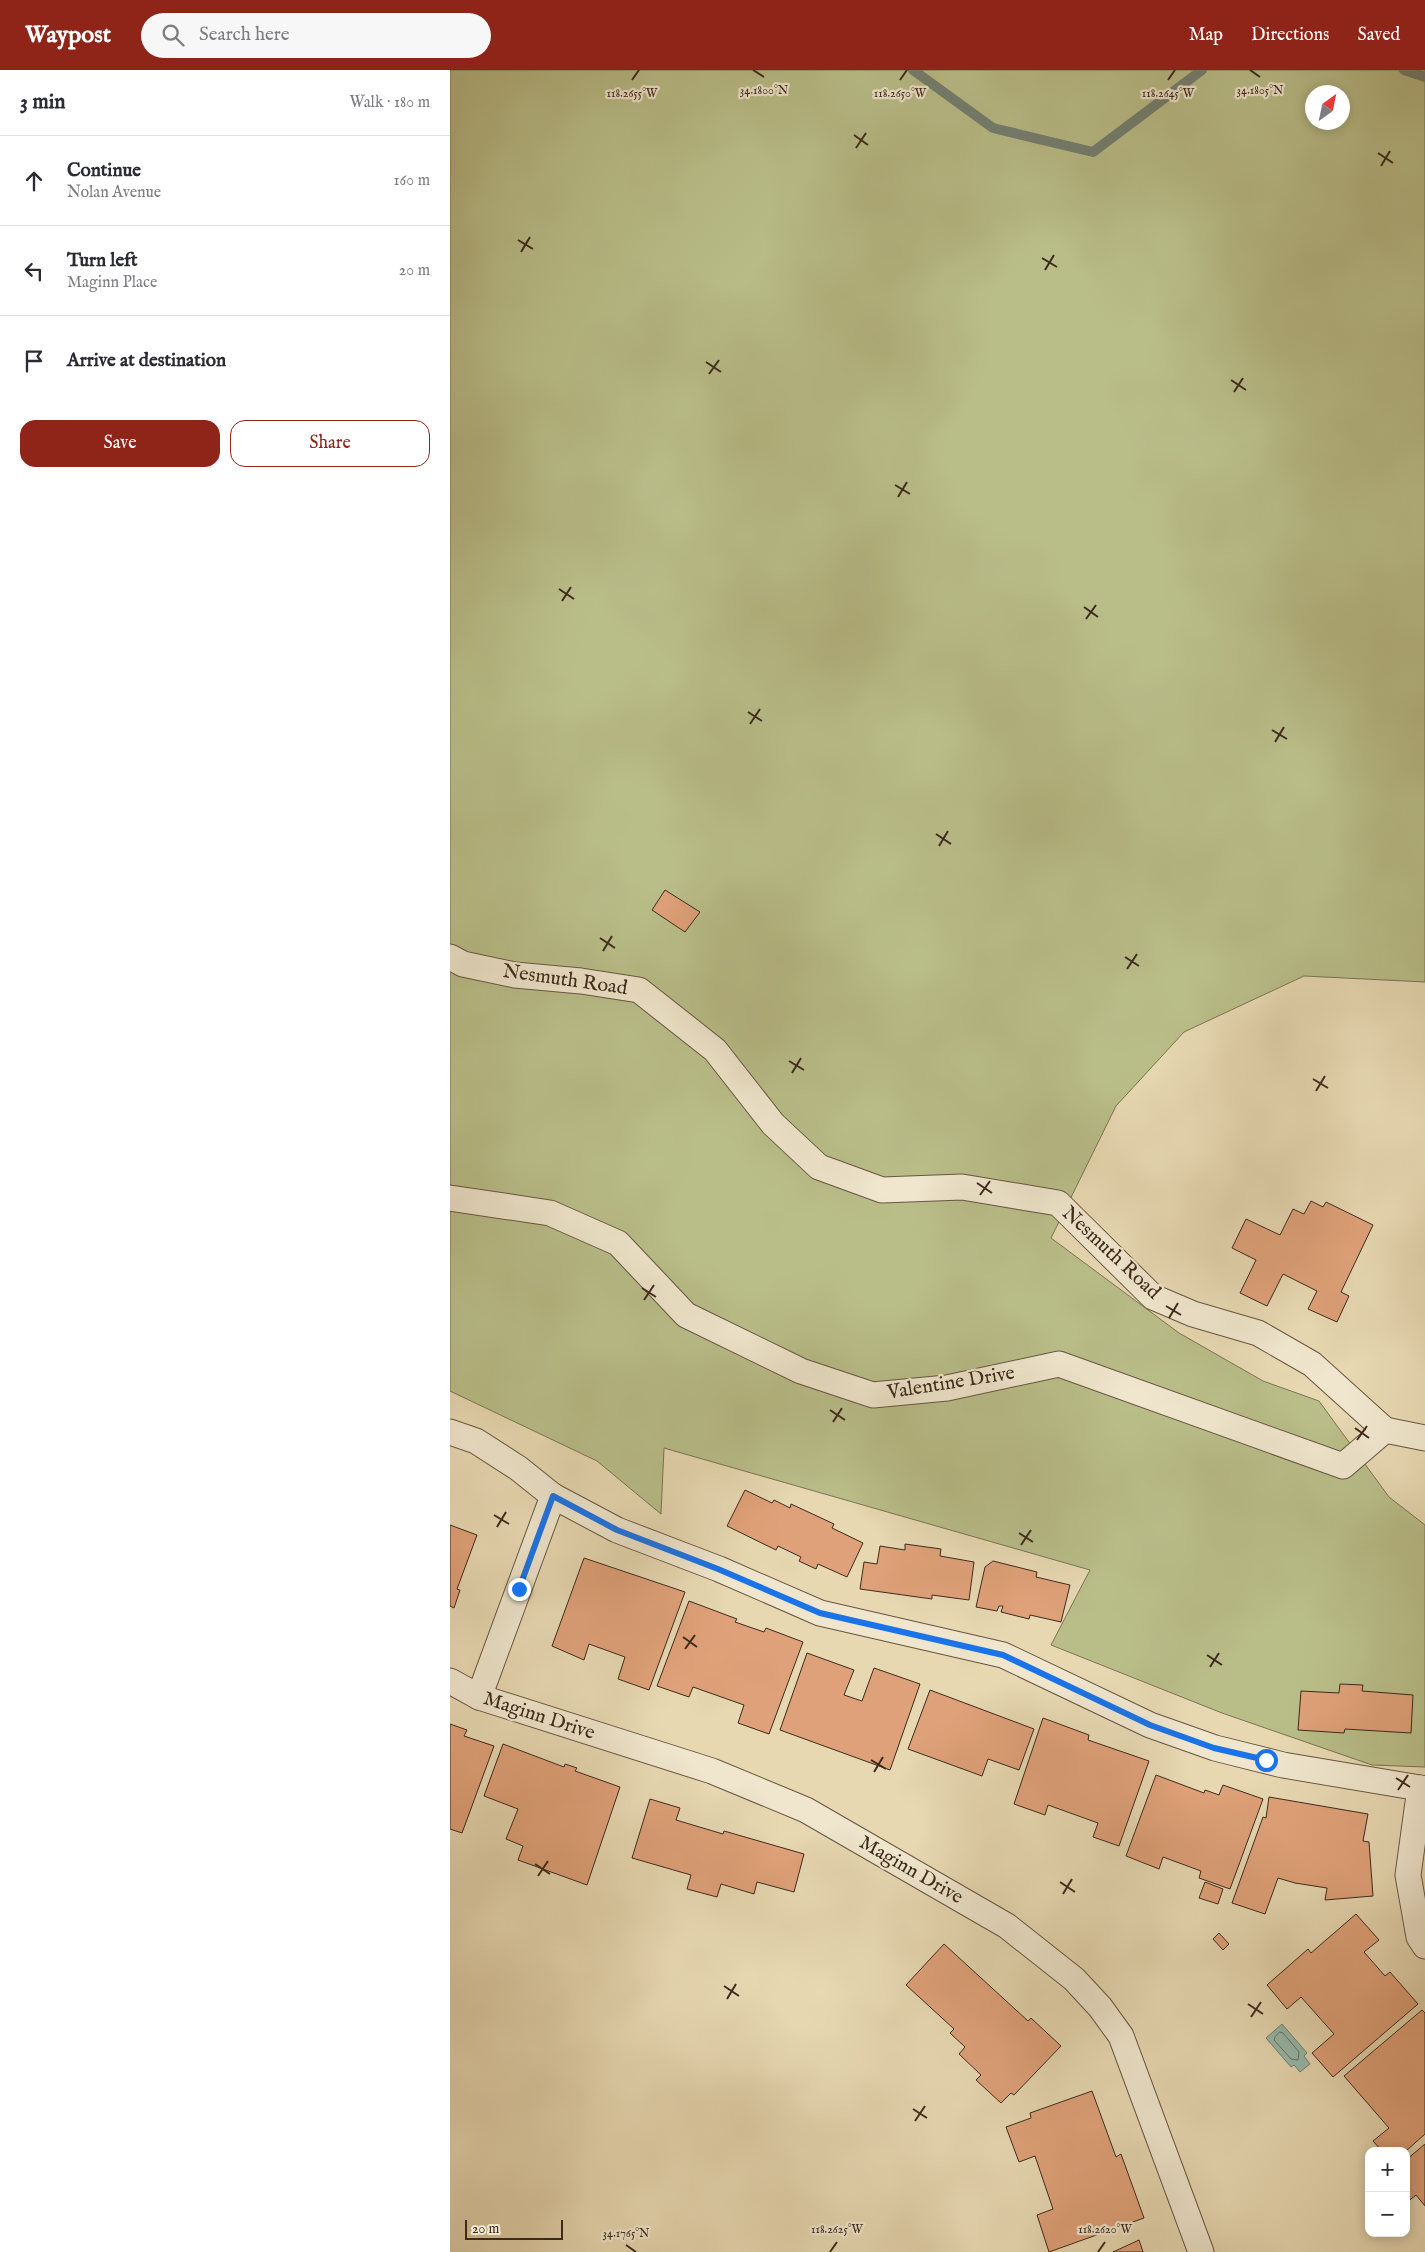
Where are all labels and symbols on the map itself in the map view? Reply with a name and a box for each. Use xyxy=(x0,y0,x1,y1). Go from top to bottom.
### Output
text: 34.1800°N xyxy=(740,83,789,98)
text: 34.1805°N xyxy=(1237,83,1284,98)
north arrow xyxy=(1305,85,1350,130)
text: 118.2655°W xyxy=(607,86,658,101)
text: 118.2650°W xyxy=(874,86,927,101)
text: 118.2645°W xyxy=(1142,86,1195,101)
street label: Nesmuth Road xyxy=(501,959,629,1001)
street label: Nesmuth Road xyxy=(1056,1201,1166,1305)
street label: Valentine Drive xyxy=(885,1361,1016,1406)
route end xyxy=(508,1578,531,1601)
street label: Maginn Drive xyxy=(480,1686,598,1746)
route start xyxy=(1255,1749,1278,1772)
street label: Maginn Drive xyxy=(855,1830,967,1910)
scale bar xyxy=(465,2217,562,2240)
text: 118.2625°W xyxy=(811,2222,864,2237)
text: 118.2620°W xyxy=(1078,2222,1132,2237)
text: 34.1765°N xyxy=(603,2226,650,2241)

